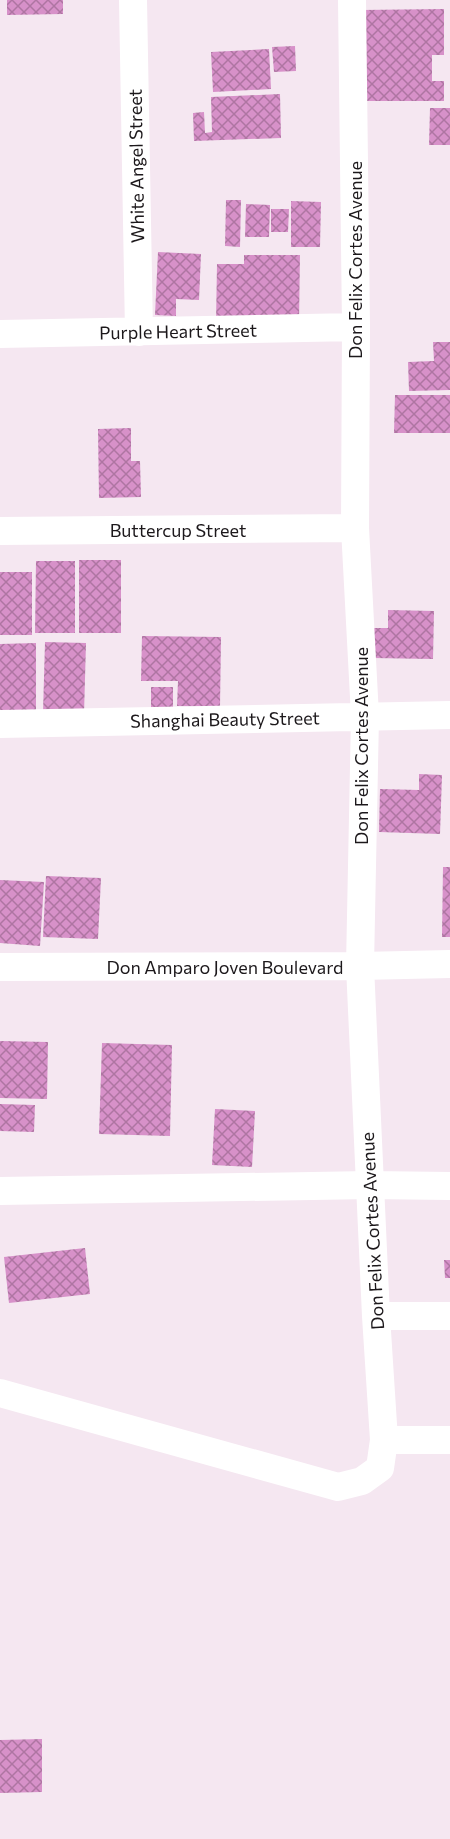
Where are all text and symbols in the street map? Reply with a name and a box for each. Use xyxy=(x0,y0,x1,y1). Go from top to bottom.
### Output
street label: White Angel Street xyxy=(124,89,148,243)
street label: Don Felix Cortes Avenue xyxy=(344,161,366,359)
street label: Purple Heart Street xyxy=(99,319,257,343)
street label: Buttercup Street xyxy=(110,519,246,541)
street label: Don Felix Cortes Avenue xyxy=(350,647,372,845)
street label: Shanghai Beauty Street xyxy=(130,706,320,732)
street label: Don Amparo Joven Boulevard xyxy=(107,956,343,978)
street label: Don Felix Cortes Avenue xyxy=(356,1132,388,1330)

